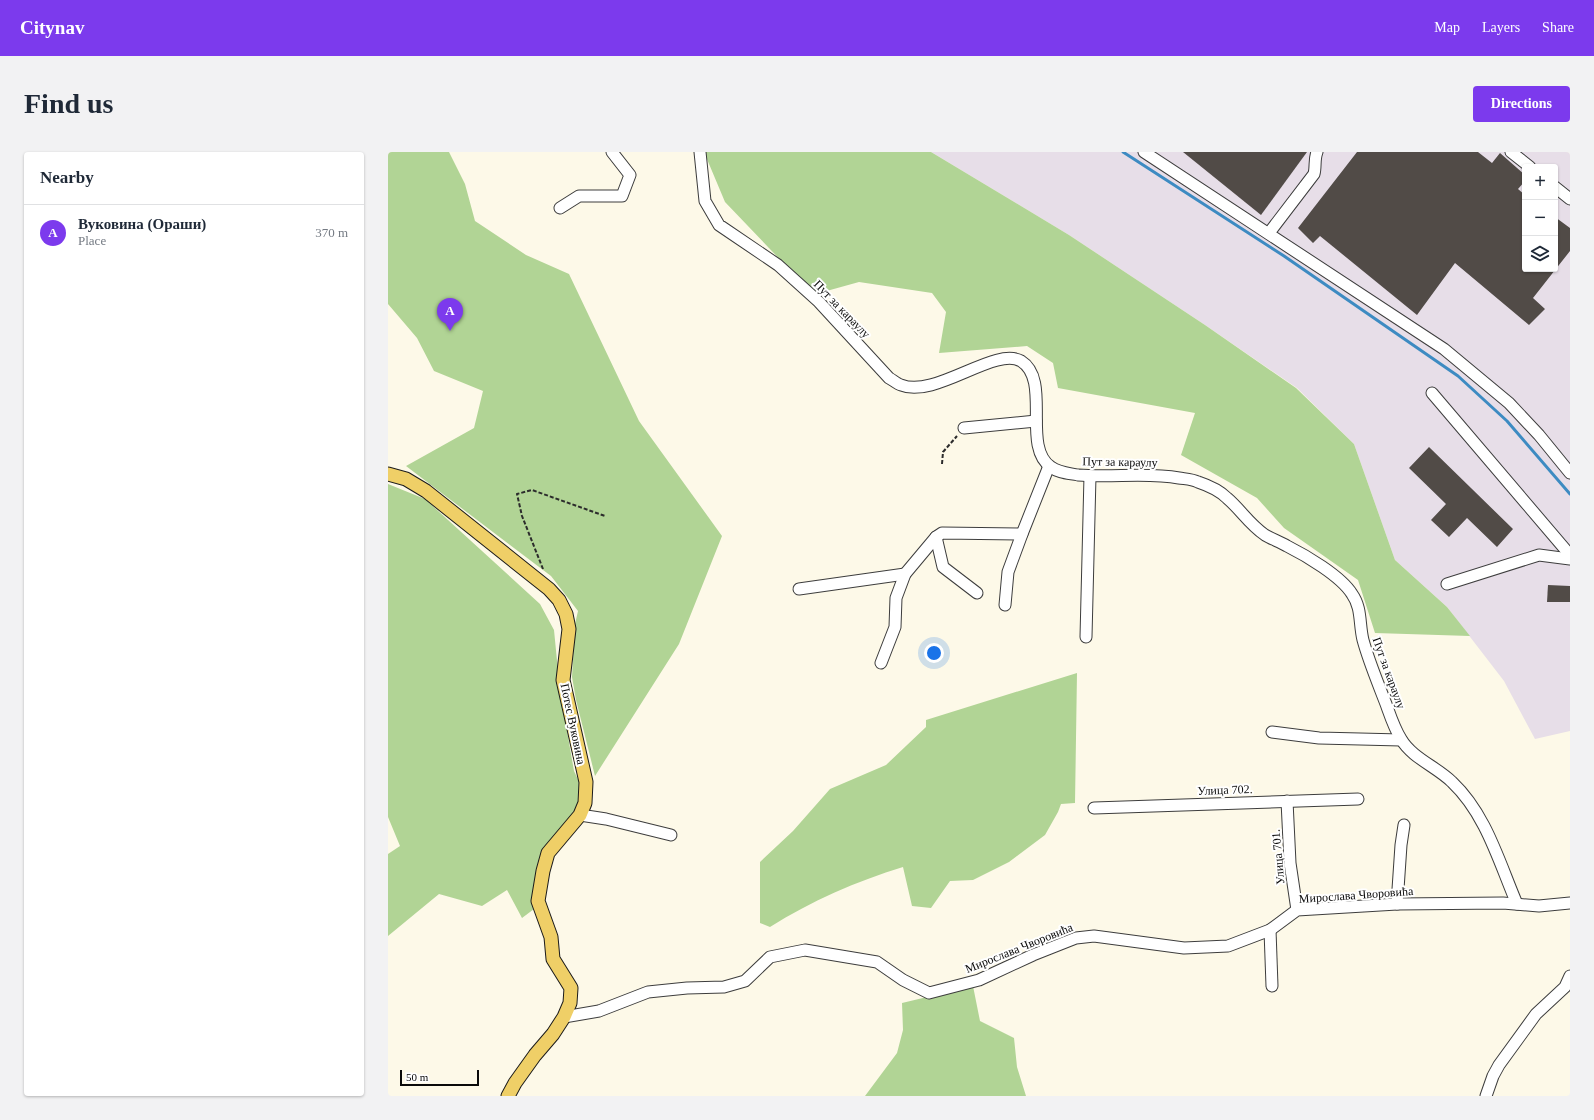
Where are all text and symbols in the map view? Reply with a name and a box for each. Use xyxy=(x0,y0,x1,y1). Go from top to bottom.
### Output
text: Citynav xyxy=(20,17,84,38)
text: Map xyxy=(1434,20,1460,35)
text: Layers xyxy=(1482,20,1520,35)
text: Share xyxy=(1542,20,1574,35)
button: Directions xyxy=(1473,86,1570,122)
text: Find us xyxy=(24,88,114,119)
map controls xyxy=(1522,164,1558,272)
button: + xyxy=(1522,164,1558,200)
text: Nearby xyxy=(40,168,94,187)
button: − xyxy=(1522,200,1558,236)
text: Вуковина (Ораши) xyxy=(78,216,206,232)
text: A xyxy=(48,225,58,240)
text: 370 m xyxy=(315,225,348,240)
text: Place xyxy=(78,233,106,248)
button: layers xyxy=(1522,236,1558,272)
street label: Пут за караулу xyxy=(811,277,873,341)
pin: A xyxy=(437,298,463,331)
street label: Пут за караулу xyxy=(1082,454,1158,470)
street label: Пут за караулу xyxy=(1370,635,1408,711)
your location xyxy=(924,643,944,663)
street label: Потес Вуковина xyxy=(558,682,589,767)
street label: Улица 702. xyxy=(1197,782,1253,798)
street label: Улица 701. xyxy=(1269,829,1287,885)
street label: Мирослава Чворовића xyxy=(1298,884,1414,906)
street label: Мирослава Чворовића xyxy=(963,920,1075,976)
scale bar xyxy=(400,1068,479,1087)
text: 50 m xyxy=(406,1071,428,1083)

